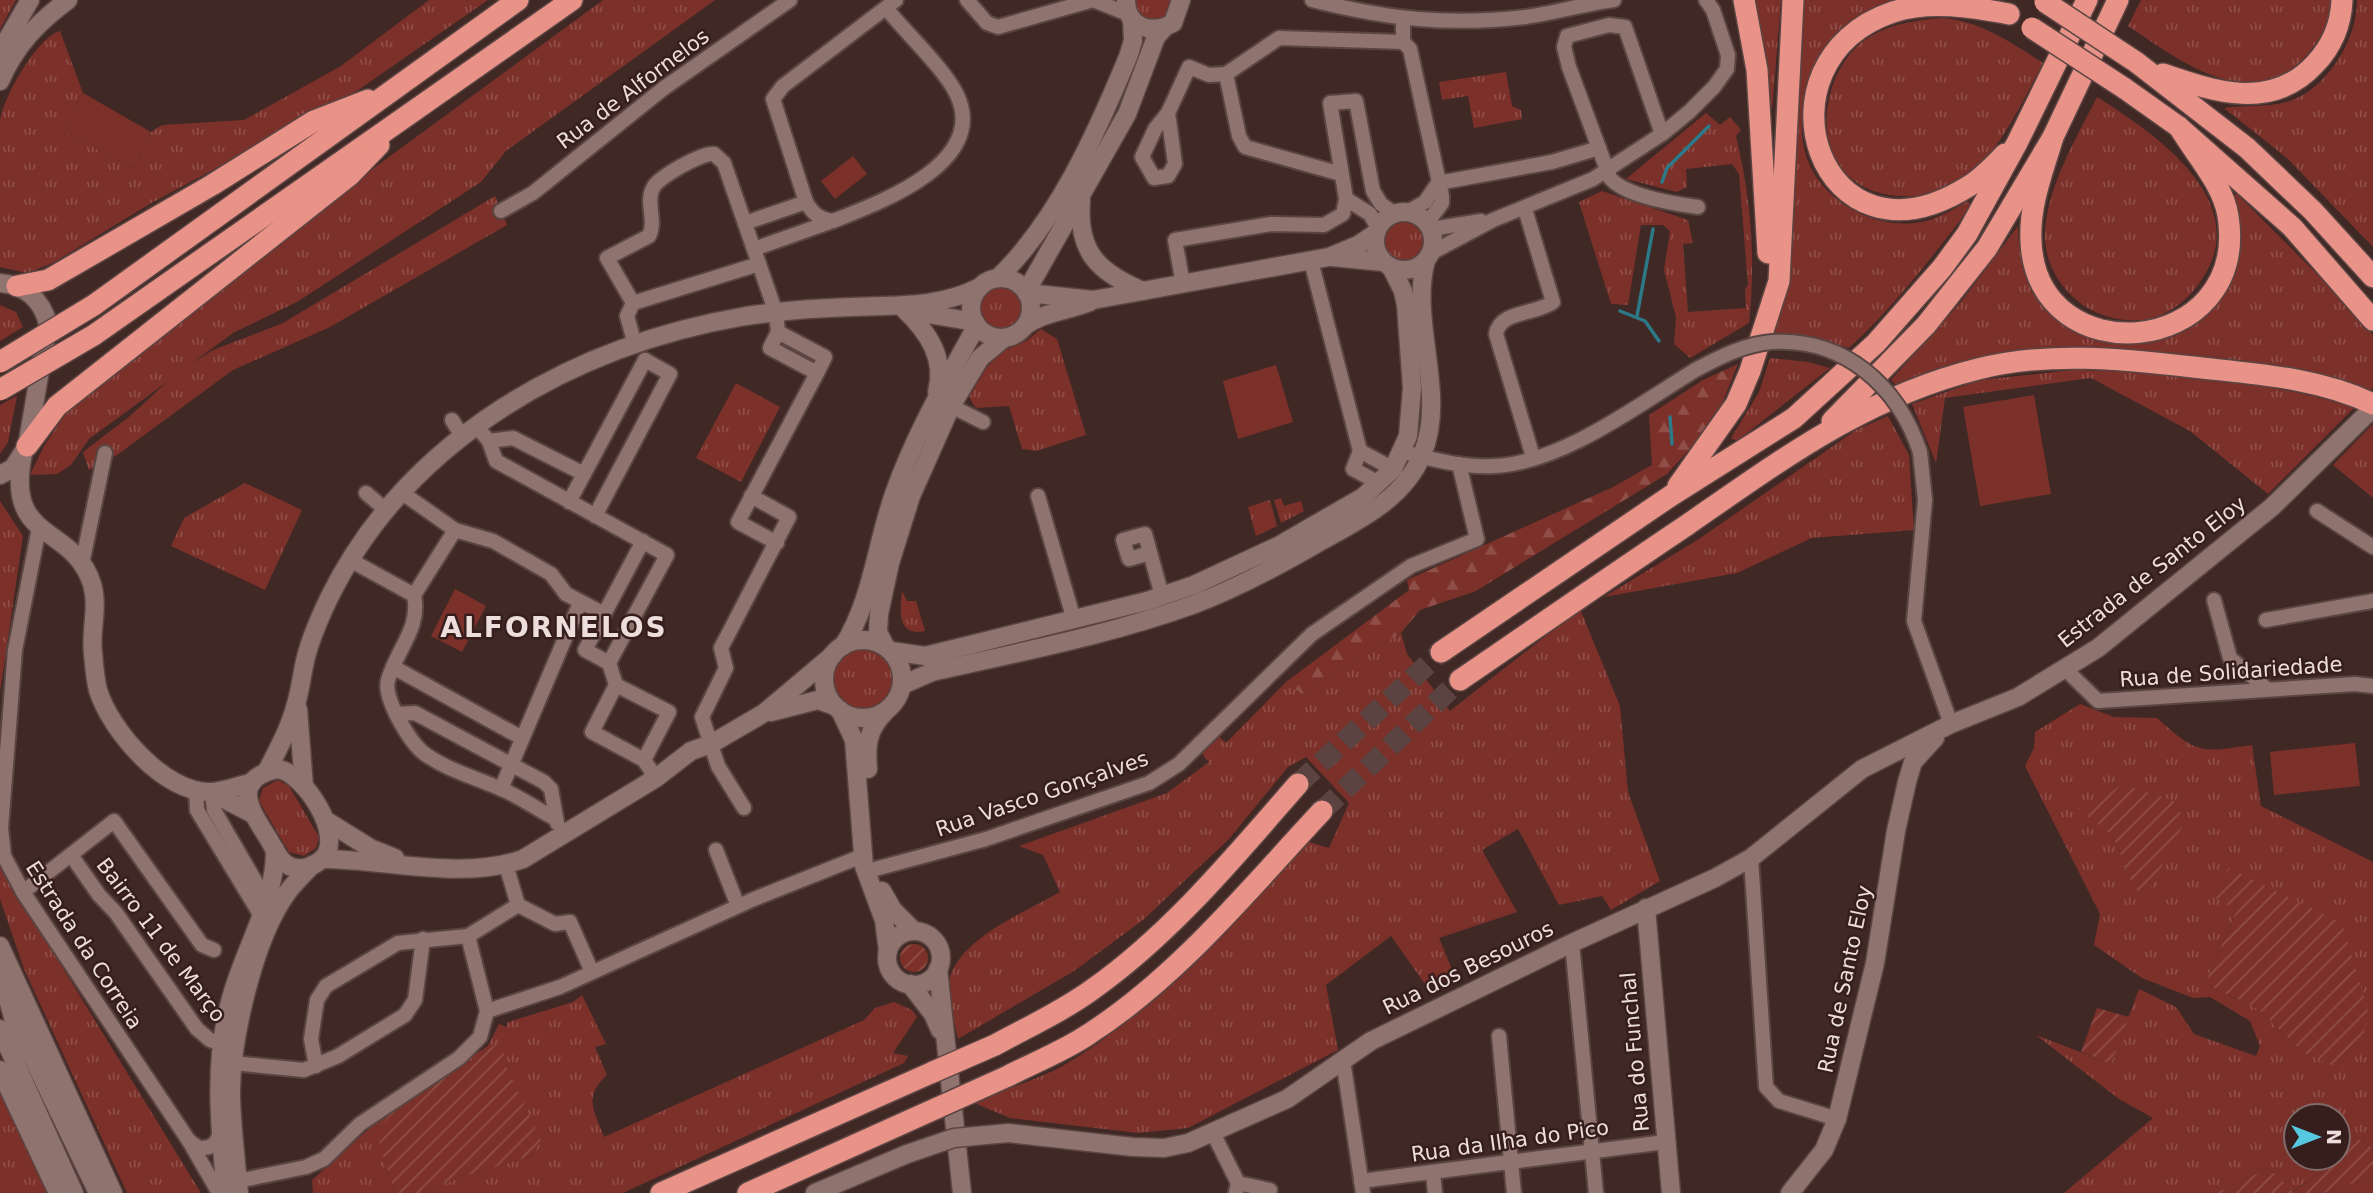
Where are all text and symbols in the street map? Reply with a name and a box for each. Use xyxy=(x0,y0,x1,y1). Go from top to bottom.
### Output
street label: Rua de Alfornelos xyxy=(552,24,714,154)
street label: Estrada de Santo Eloy xyxy=(2053,491,2251,653)
district label: ALFORNELOS xyxy=(440,611,668,644)
street label: Rua de Solidariedade xyxy=(2119,652,2343,692)
street label: Rua Vasco Gonçalves xyxy=(933,746,1151,842)
street label: Bairro 11 de Março xyxy=(92,853,230,1027)
street label: Estrada da Correia xyxy=(21,857,147,1033)
street label: Rua de Santo Eloy xyxy=(1813,883,1877,1075)
street label: Rua dos Besouros xyxy=(1379,916,1557,1020)
street label: Rua do Funchal xyxy=(1616,971,1654,1133)
north arrow xyxy=(2282,1102,2352,1172)
street label: Rua da Ilha do Pico xyxy=(1410,1115,1610,1167)
text: N xyxy=(2323,1129,2345,1145)

